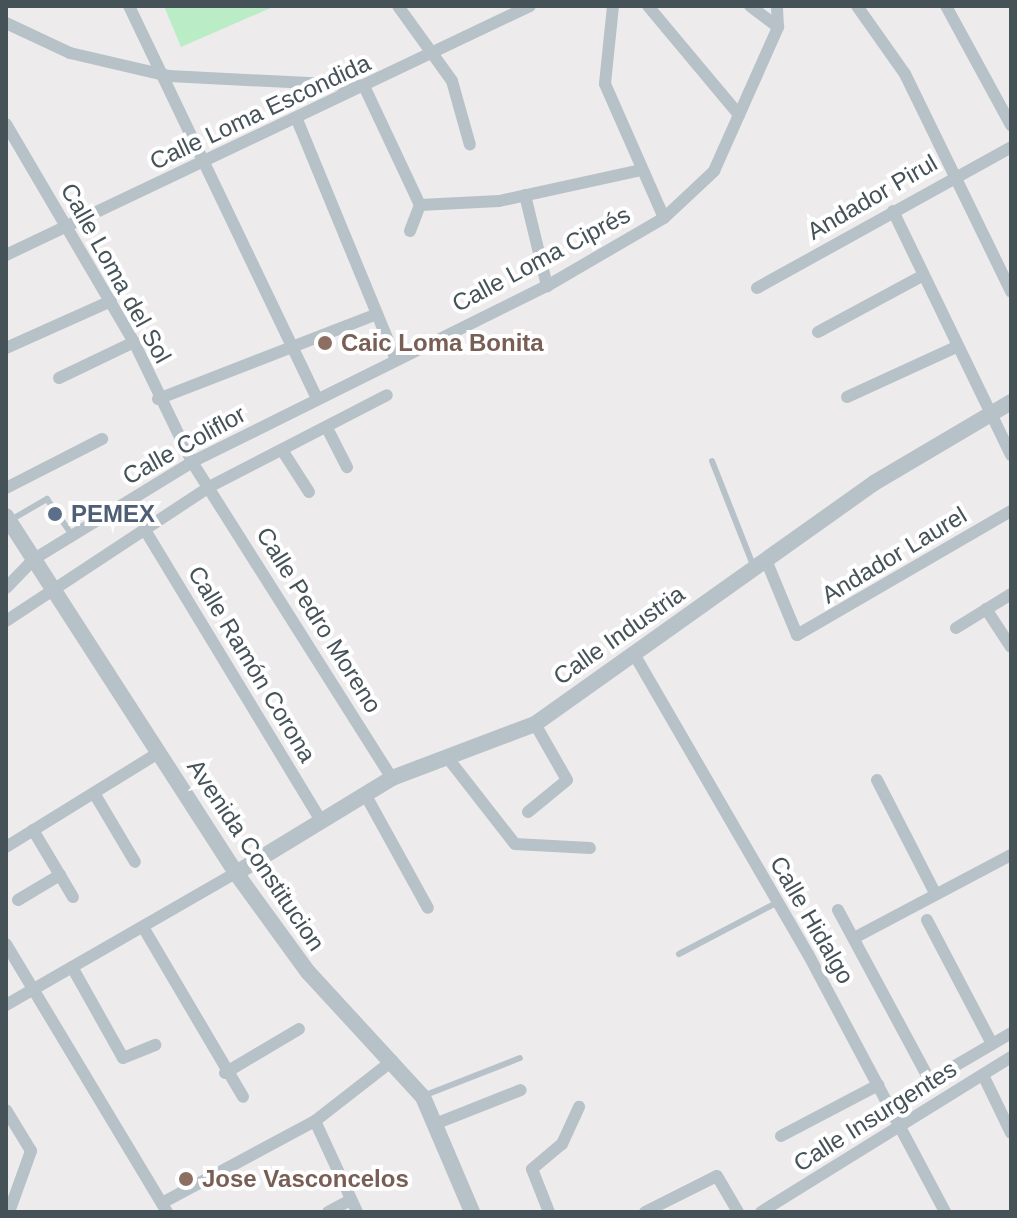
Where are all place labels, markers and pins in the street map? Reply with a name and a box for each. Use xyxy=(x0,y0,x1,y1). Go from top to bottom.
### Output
place label: Caic Loma Bonita xyxy=(341,329,544,357)
marker: Caic Loma Bonita xyxy=(316,334,334,352)
place label: PEMEX xyxy=(71,500,155,528)
marker: PEMEX xyxy=(46,505,64,523)
place label: Jose Vasconcelos xyxy=(202,1165,409,1193)
marker: Jose Vasconcelos xyxy=(177,1170,195,1188)

